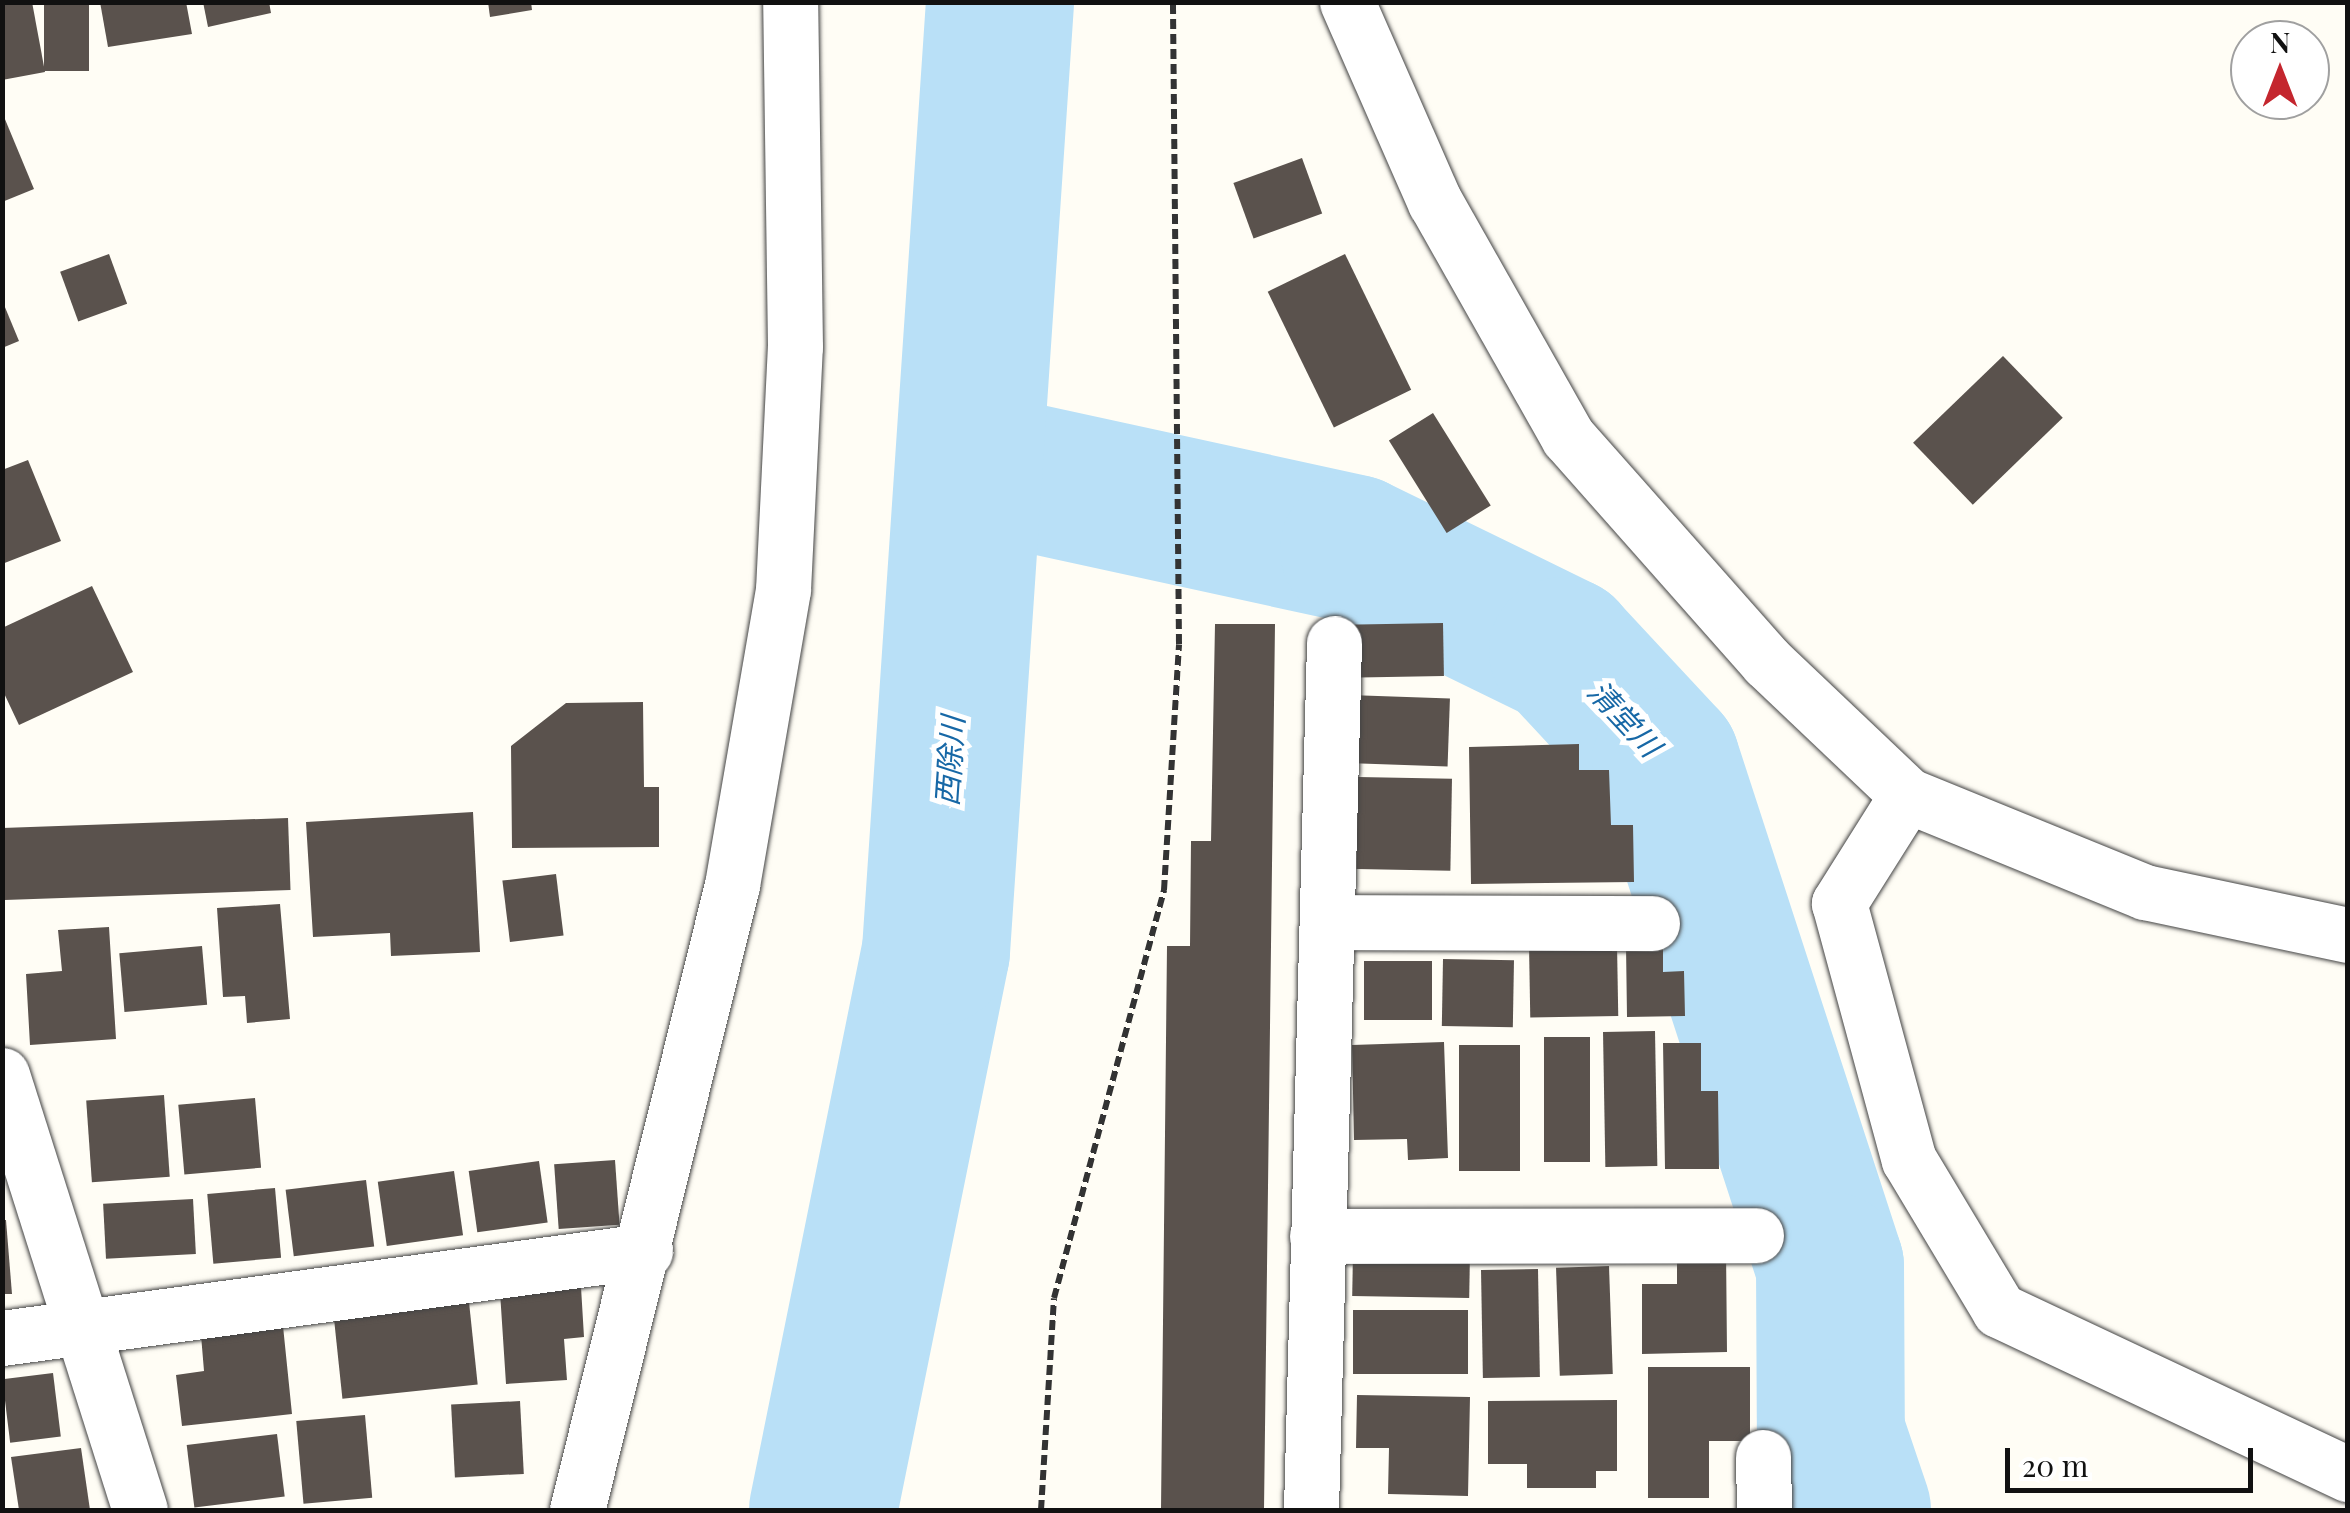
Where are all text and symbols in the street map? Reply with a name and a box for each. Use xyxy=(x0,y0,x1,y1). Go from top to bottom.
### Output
north arrow xyxy=(2230,20,2330,120)
text: N xyxy=(2270,23,2290,60)
water label: 清堂川 xyxy=(1581,673,1669,763)
water label: 西除川 xyxy=(928,715,970,807)
scale bar xyxy=(2010,1428,2258,1490)
text: 20 m xyxy=(2022,1445,2088,1485)

